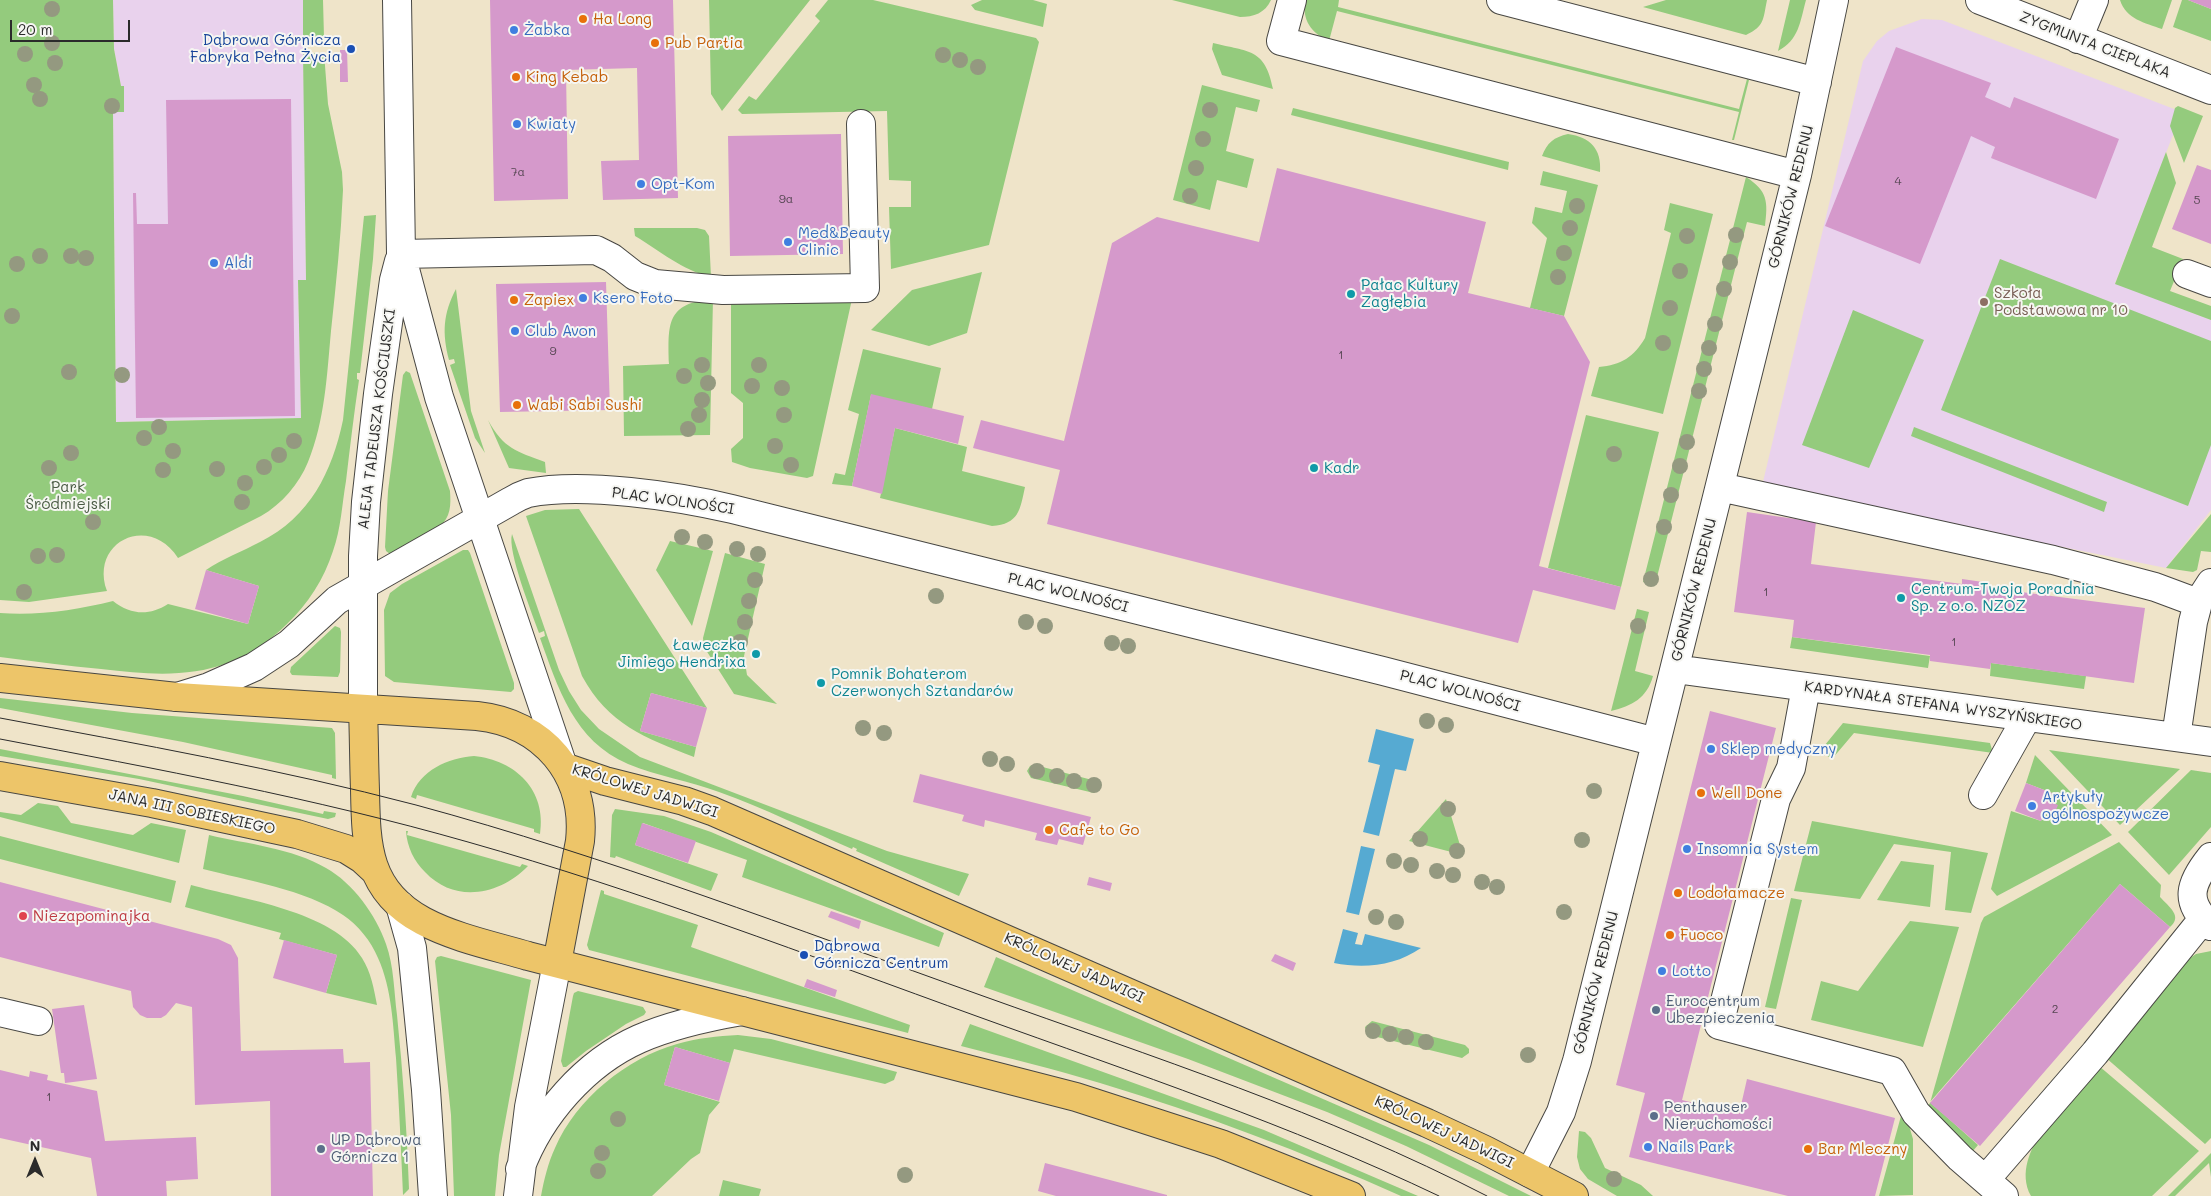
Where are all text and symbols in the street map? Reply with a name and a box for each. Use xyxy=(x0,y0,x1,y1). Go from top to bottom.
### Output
street label: ZYGMUNTA CIEPLAKA xyxy=(2017,8,2173,82)
scale bar xyxy=(12,10,132,42)
place label: Ha Long xyxy=(593,10,652,28)
marker: Ha Long xyxy=(577,13,589,25)
text: 20 m xyxy=(18,19,52,39)
place label: Żabka xyxy=(524,21,570,39)
marker: Żabka xyxy=(508,24,520,36)
place label: Dąbrowa Górnicza Fabryka Pełna Życia xyxy=(190,31,341,66)
place label: Pub Partia xyxy=(665,34,743,52)
marker: Pub Partia xyxy=(649,37,661,49)
marker: Dąbrowa Górnicza Fabryka Pełna Życia xyxy=(345,43,357,55)
place label: King Kebab xyxy=(526,68,608,86)
marker: King Kebab xyxy=(510,71,522,83)
place label: Kwiaty xyxy=(527,115,576,133)
marker: Kwiaty xyxy=(511,118,523,130)
street label: GÓRNIKÓW REDENU xyxy=(1765,124,1817,270)
house number: 7a xyxy=(511,165,525,179)
house number: 4 xyxy=(1894,174,1902,188)
place label: Opt-Kom xyxy=(651,175,715,193)
marker: Opt-Kom xyxy=(635,178,647,190)
house number: 9a xyxy=(779,192,793,206)
house number: 5 xyxy=(2194,193,2200,207)
place label: Med&Beauty Clinic xyxy=(798,224,890,259)
marker: Med&Beauty Clinic xyxy=(782,236,794,248)
place label: Aldi xyxy=(224,254,252,272)
marker: Aldi xyxy=(208,257,220,269)
place label: Pałac Kultury Zagłębia xyxy=(1361,276,1458,311)
place label: Szkoła Podstawowa nr 10 xyxy=(1994,284,2128,319)
marker: Pałac Kultury Zagłębia xyxy=(1345,288,1357,300)
place label: Ksero Foto xyxy=(593,289,673,307)
place label: Zapiex xyxy=(524,291,574,309)
marker: Ksero Foto xyxy=(577,292,589,304)
marker: Zapiex xyxy=(508,294,520,306)
marker: Szkoła Podstawowa nr 10 xyxy=(1978,296,1990,308)
street label: ALEJA TADEUSZA KOŚCIUSZKI xyxy=(355,307,399,531)
place label: Club Avon xyxy=(525,322,596,340)
marker: Club Avon xyxy=(509,325,521,337)
house number: 9 xyxy=(549,344,557,358)
house number: 1 xyxy=(1338,348,1344,362)
place label: Wabi Sabi Sushi xyxy=(527,396,642,414)
marker: Wabi Sabi Sushi xyxy=(511,399,523,411)
place label: Kadr xyxy=(1324,459,1359,477)
marker: Kadr xyxy=(1308,462,1320,474)
park label: Park Śródmiejski xyxy=(25,478,111,513)
street label: PLAC WOLNOŚCI xyxy=(611,483,735,519)
street label: GÓRNIKÓW REDENU xyxy=(1668,517,1720,663)
street label: PLAC WOLNOŚCI xyxy=(1006,569,1130,617)
place label: Centrum-Twoja Poradnia Sp. z o.o. NZOZ xyxy=(1911,580,2095,615)
house number: 1 xyxy=(1763,585,1769,599)
marker: Centrum-Twoja Poradnia Sp. z o.o. NZOZ xyxy=(1895,592,1907,604)
house number: 1 xyxy=(1951,635,1957,649)
place label: Ławeczka Jimiego Hendrixa xyxy=(618,636,746,671)
marker: Ławeczka Jimiego Hendrixa xyxy=(750,648,762,660)
place label: Pomnik Bohaterom Czerwonych Sztandarów xyxy=(831,665,1014,700)
street label: PLAC WOLNOŚCI xyxy=(1398,666,1522,716)
marker: Pomnik Bohaterom Czerwonych Sztandarów xyxy=(815,677,827,689)
street label: KARDYNAŁA STEFANA WYSZYŃSKIEGO xyxy=(1803,678,2083,734)
place label: Sklep medyczny xyxy=(1721,740,1836,758)
marker: Sklep medyczny xyxy=(1705,743,1717,755)
street label: KRÓLOWEJ JADWIGI xyxy=(570,760,720,822)
place label: Well Done xyxy=(1711,784,1783,802)
street label: JANA III SOBIESKIEGO xyxy=(107,786,277,838)
marker: Well Done xyxy=(1695,787,1707,799)
place label: Artykuły ogólnospożywcze xyxy=(2042,788,2169,823)
marker: Artykuły ogólnospożywcze xyxy=(2026,800,2038,812)
place label: Cafe to Go xyxy=(1059,821,1139,839)
marker: Cafe to Go xyxy=(1043,824,1055,836)
place label: Insomnia System xyxy=(1697,840,1818,858)
marker: Insomnia System xyxy=(1681,843,1693,855)
place label: Lodołamacze xyxy=(1688,884,1785,902)
marker: Lodołamacze xyxy=(1672,887,1684,899)
place label: Niezapominajka xyxy=(33,907,150,925)
marker: Niezapominajka xyxy=(17,910,29,922)
street label: GÓRNIKÓW REDENU xyxy=(1570,910,1622,1056)
place label: Fuoco xyxy=(1680,926,1723,944)
street label: KRÓLOWEJ JADWIGI xyxy=(1001,929,1147,1007)
marker: Fuoco xyxy=(1664,929,1676,941)
place label: Dąbrowa Górnicza Centrum xyxy=(814,937,948,972)
marker: Dąbrowa Górnicza Centrum xyxy=(798,949,810,961)
place label: Lotto xyxy=(1672,962,1711,980)
marker: Lotto xyxy=(1656,965,1668,977)
place label: Eurocentrum Ubezpieczenia xyxy=(1666,992,1775,1027)
house number: 2 xyxy=(2052,1002,2058,1016)
marker: Eurocentrum Ubezpieczenia xyxy=(1650,1004,1662,1016)
house number: 1 xyxy=(46,1090,52,1104)
street label: KRÓLOWEJ JADWIGI xyxy=(1372,1092,1516,1172)
place label: Penthauser Nieruchomości xyxy=(1664,1098,1772,1133)
marker: Penthauser Nieruchomości xyxy=(1648,1110,1660,1122)
place label: UP Dąbrowa Górnicza 1 xyxy=(331,1131,422,1166)
north arrow xyxy=(10,1136,60,1186)
text: N xyxy=(30,1136,40,1155)
place label: Nails Park xyxy=(1658,1138,1733,1156)
place label: Bar Mleczny xyxy=(1818,1140,1907,1158)
marker: Nails Park xyxy=(1642,1141,1654,1153)
marker: UP Dąbrowa Górnicza 1 xyxy=(315,1143,327,1155)
marker: Bar Mleczny xyxy=(1802,1143,1814,1155)

